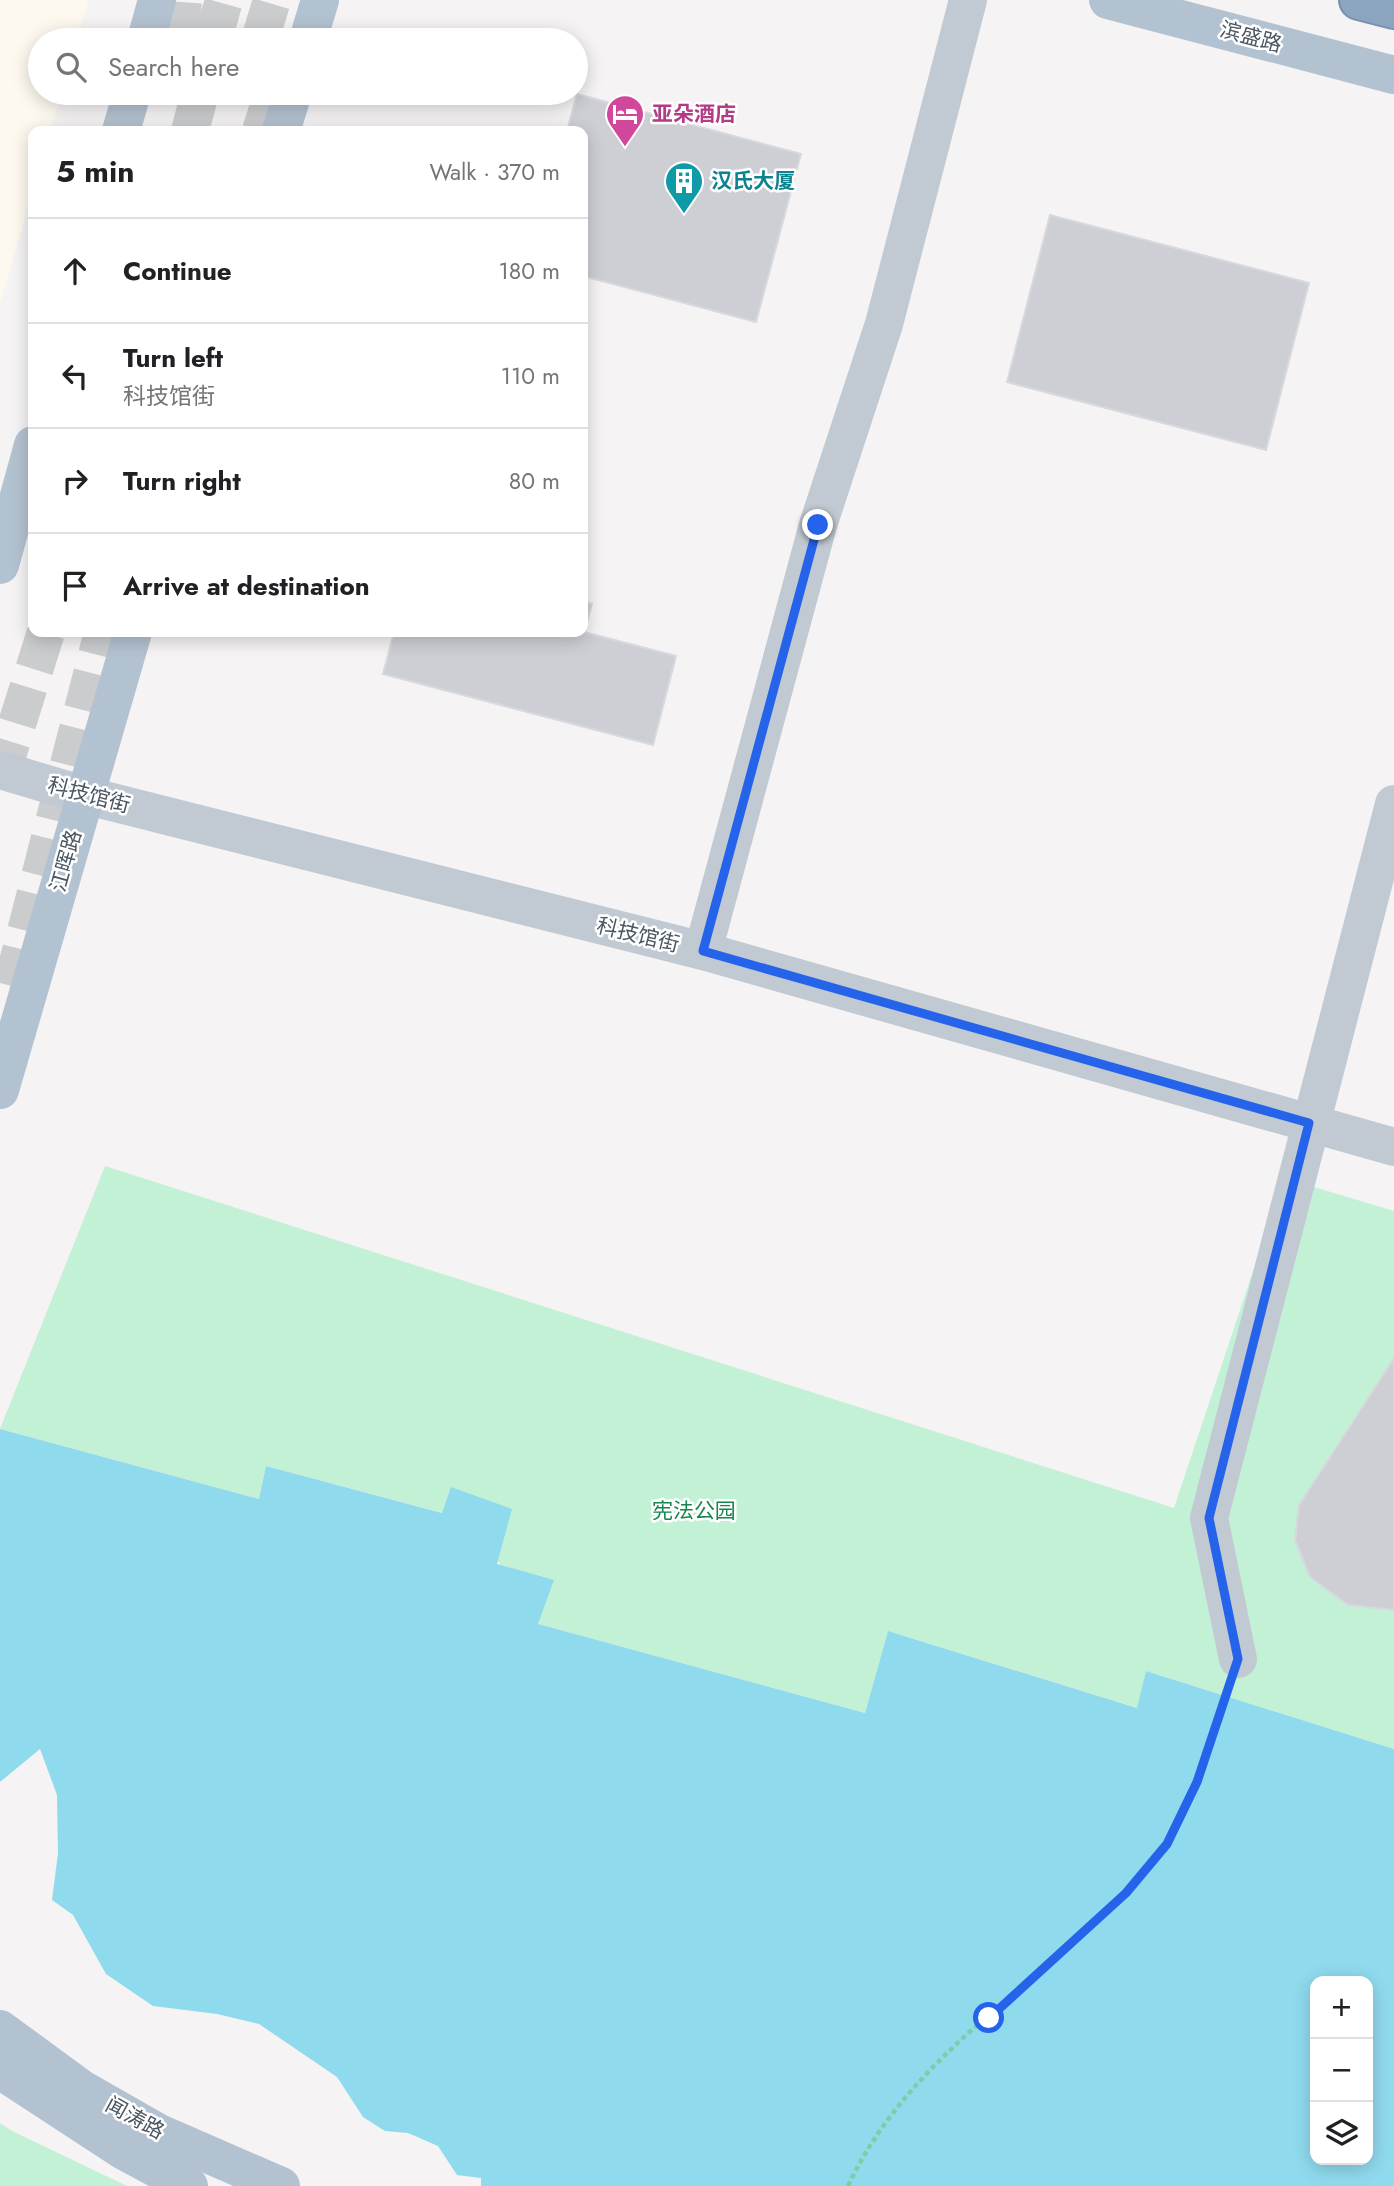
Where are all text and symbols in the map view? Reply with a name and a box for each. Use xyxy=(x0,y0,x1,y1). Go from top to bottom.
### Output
street label: 滨盛路 xyxy=(1217,14,1285,60)
search box xyxy=(28,28,588,105)
icon: search xyxy=(52,48,90,86)
text: Search here xyxy=(108,48,240,86)
hotel icon: 亚朵酒店 xyxy=(604,93,646,148)
place label: 亚朵酒店 xyxy=(652,99,736,129)
text: 5 min xyxy=(56,150,134,193)
text: Walk · 370 m xyxy=(429,155,560,189)
building icon: 汉氏大厦 xyxy=(663,160,705,215)
place label: 汉氏大厦 xyxy=(711,166,795,196)
icon: ahead xyxy=(56,252,94,290)
text: Continue xyxy=(123,252,232,290)
text: 180 m xyxy=(498,254,560,288)
text: Turn left xyxy=(123,339,223,377)
icon: left xyxy=(56,357,94,395)
text: 110 m xyxy=(501,359,560,393)
text: 科技馆街 xyxy=(123,379,215,413)
icon: right xyxy=(56,462,94,500)
text: Turn right xyxy=(123,462,241,500)
text: 80 m xyxy=(509,464,560,498)
route end xyxy=(802,509,833,540)
icon: arrive xyxy=(56,567,94,605)
text: Arrive at destination xyxy=(123,567,370,605)
street label: 科技馆街 xyxy=(45,770,133,820)
street label: 江晖路 xyxy=(43,827,89,895)
street label: 科技馆街 xyxy=(594,910,682,960)
park label: 宪法公园 xyxy=(652,1496,736,1526)
map controls xyxy=(1310,1976,1373,2165)
button: + xyxy=(1310,1976,1373,2039)
route start xyxy=(973,2002,1004,2033)
button: − xyxy=(1310,2039,1373,2102)
street label: 闻涛路 xyxy=(100,2090,170,2146)
button: layers xyxy=(1310,2102,1373,2165)

